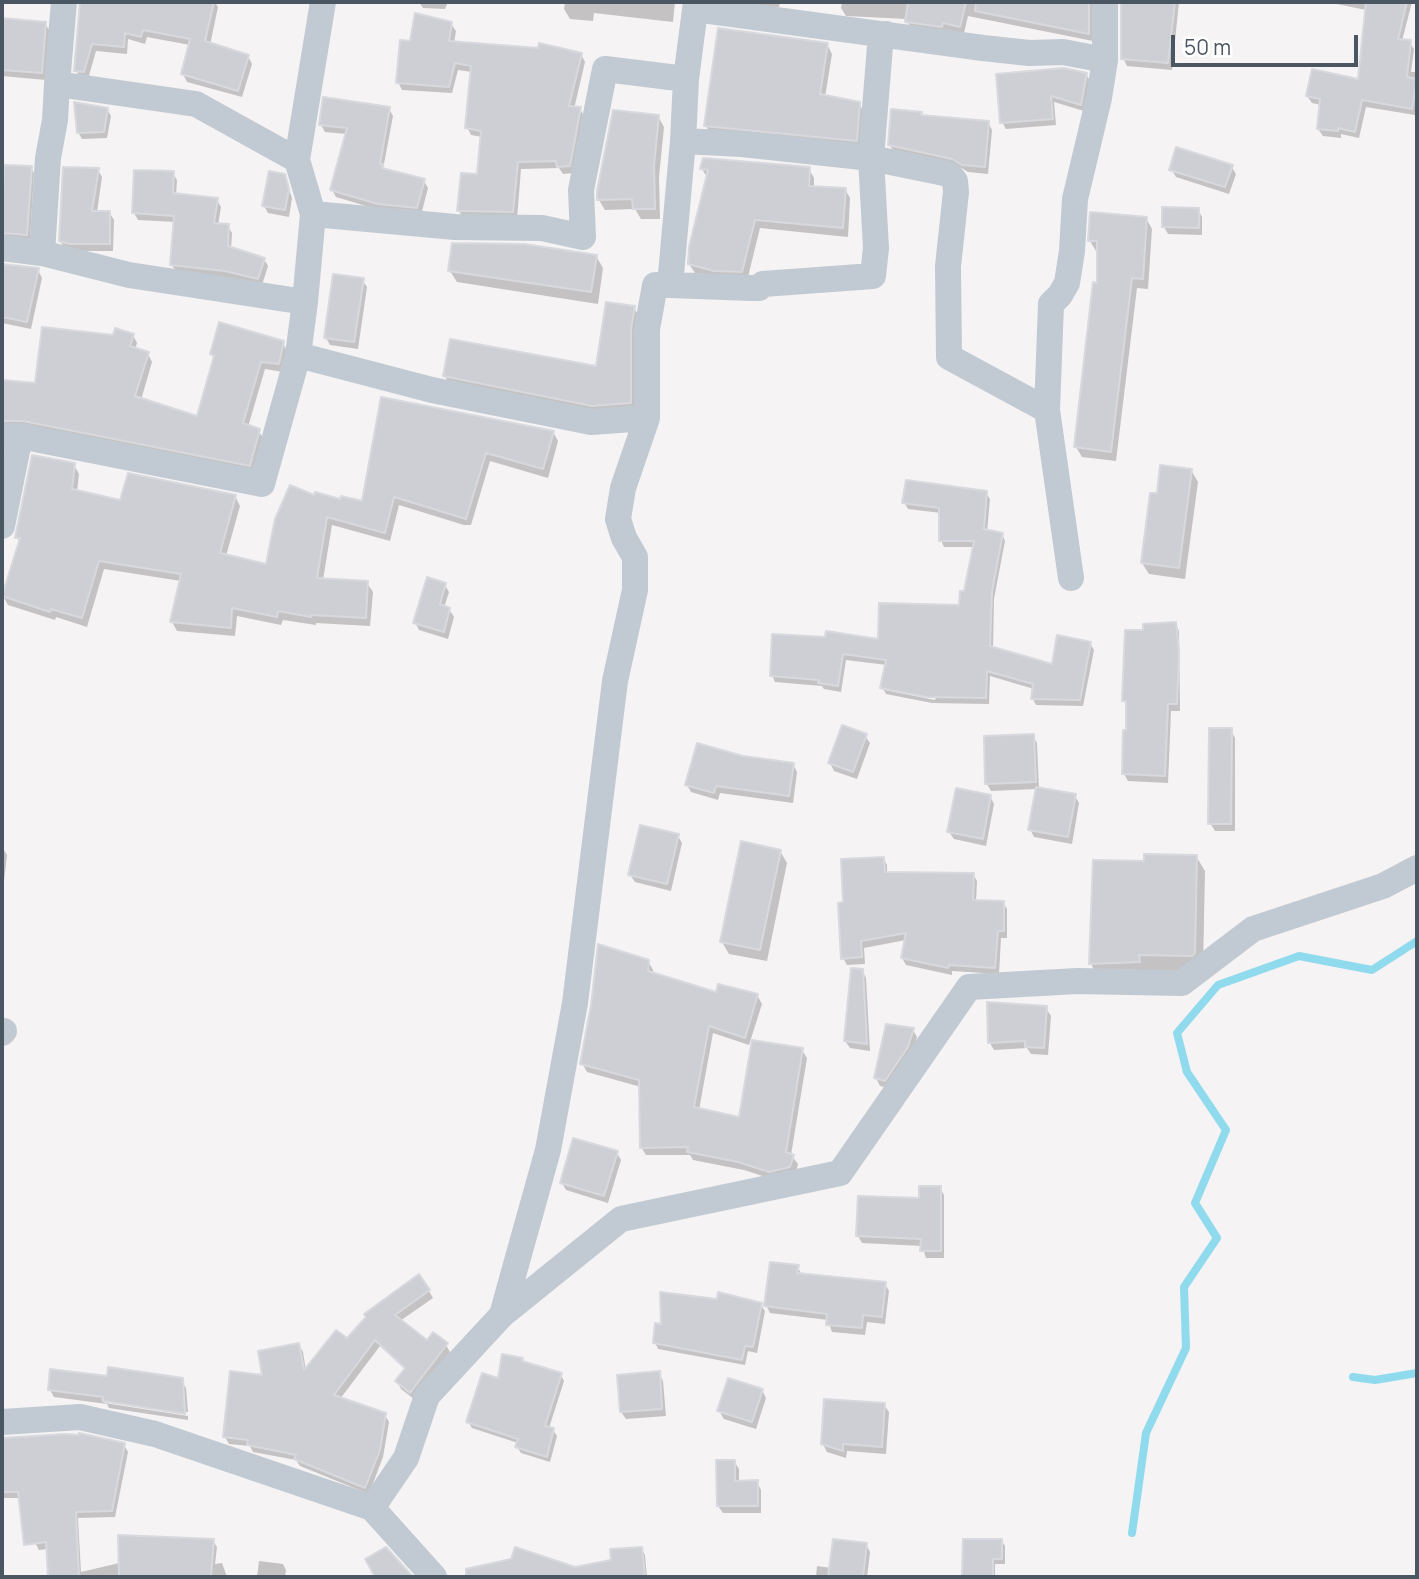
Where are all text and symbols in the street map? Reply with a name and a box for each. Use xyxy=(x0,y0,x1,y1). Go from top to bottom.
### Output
scale bar xyxy=(1174,21,1361,65)
text: 50 m xyxy=(1184,33,1231,61)

